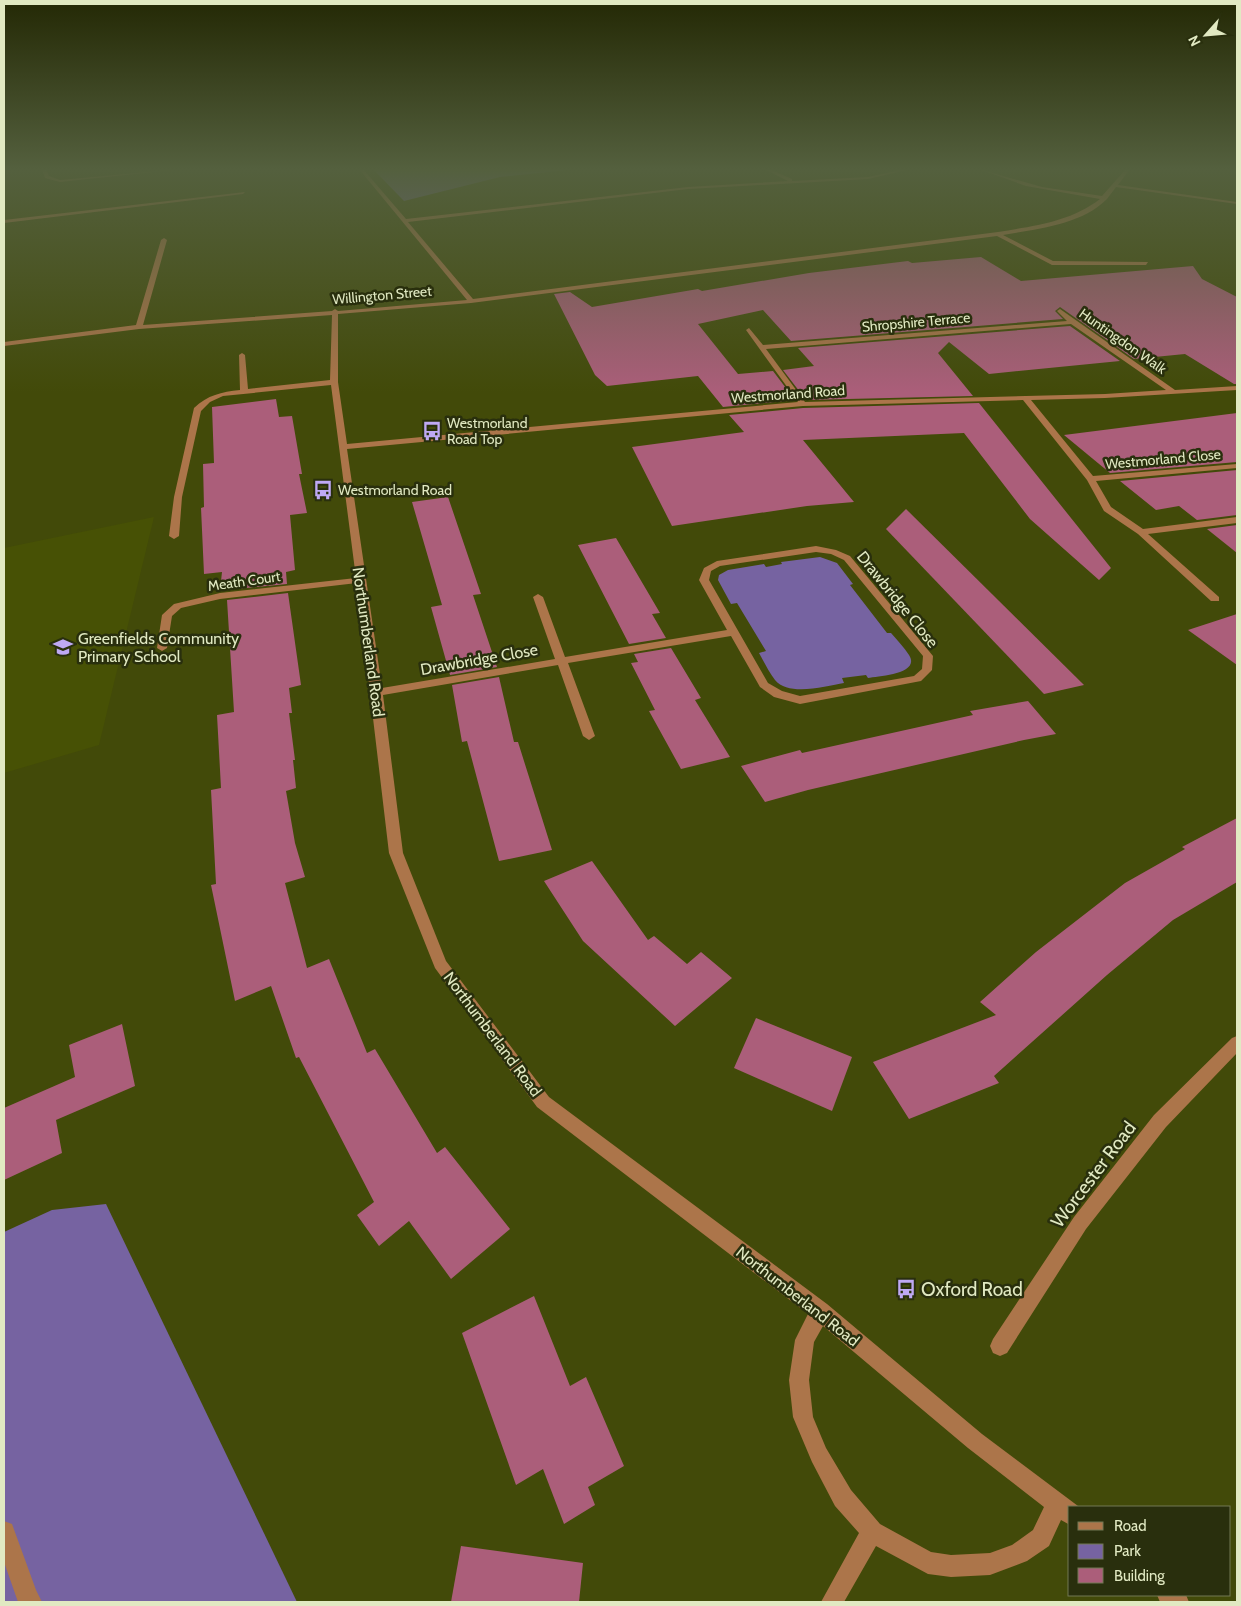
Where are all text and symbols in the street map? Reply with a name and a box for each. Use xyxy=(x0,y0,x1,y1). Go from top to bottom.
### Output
north arrow xyxy=(1181,10,1231,60)
text: N xyxy=(1184,32,1205,49)
street label: Willington Street xyxy=(331,282,433,308)
street label: Huntingdon Walk xyxy=(1076,304,1171,378)
street label: Shropshire Terrace xyxy=(861,308,971,336)
street label: Westmorland Road xyxy=(731,381,845,407)
place label: Westmorland Road Top xyxy=(447,414,527,448)
bus stop icon: Westmorland Road Top xyxy=(421,420,443,442)
street label: Westmorland Close xyxy=(1104,445,1222,473)
bus stop icon: Westmorland Road xyxy=(312,479,334,501)
place label: Westmorland Road xyxy=(338,481,452,499)
street label: Drawbridge Close xyxy=(853,547,942,651)
street label: Northumberland Road xyxy=(349,566,388,718)
street label: Meath Court xyxy=(207,567,282,595)
place label: Greenfields Community Primary School xyxy=(78,629,239,666)
school or university icon: Greenfields Community Primary School xyxy=(52,636,74,658)
street label: Drawbridge Close xyxy=(419,640,539,679)
street label: Northumberland Road xyxy=(440,968,546,1100)
street label: Worcester Road xyxy=(1046,1117,1141,1232)
street label: Northumberland Road xyxy=(732,1242,863,1350)
bus stop icon: Oxford Road xyxy=(895,1278,917,1300)
place label: Oxford Road xyxy=(921,1278,1023,1301)
legend xyxy=(1068,1506,1231,1596)
text: Road xyxy=(1114,1517,1147,1535)
text: Park xyxy=(1114,1542,1141,1560)
text: Building xyxy=(1114,1567,1165,1585)

